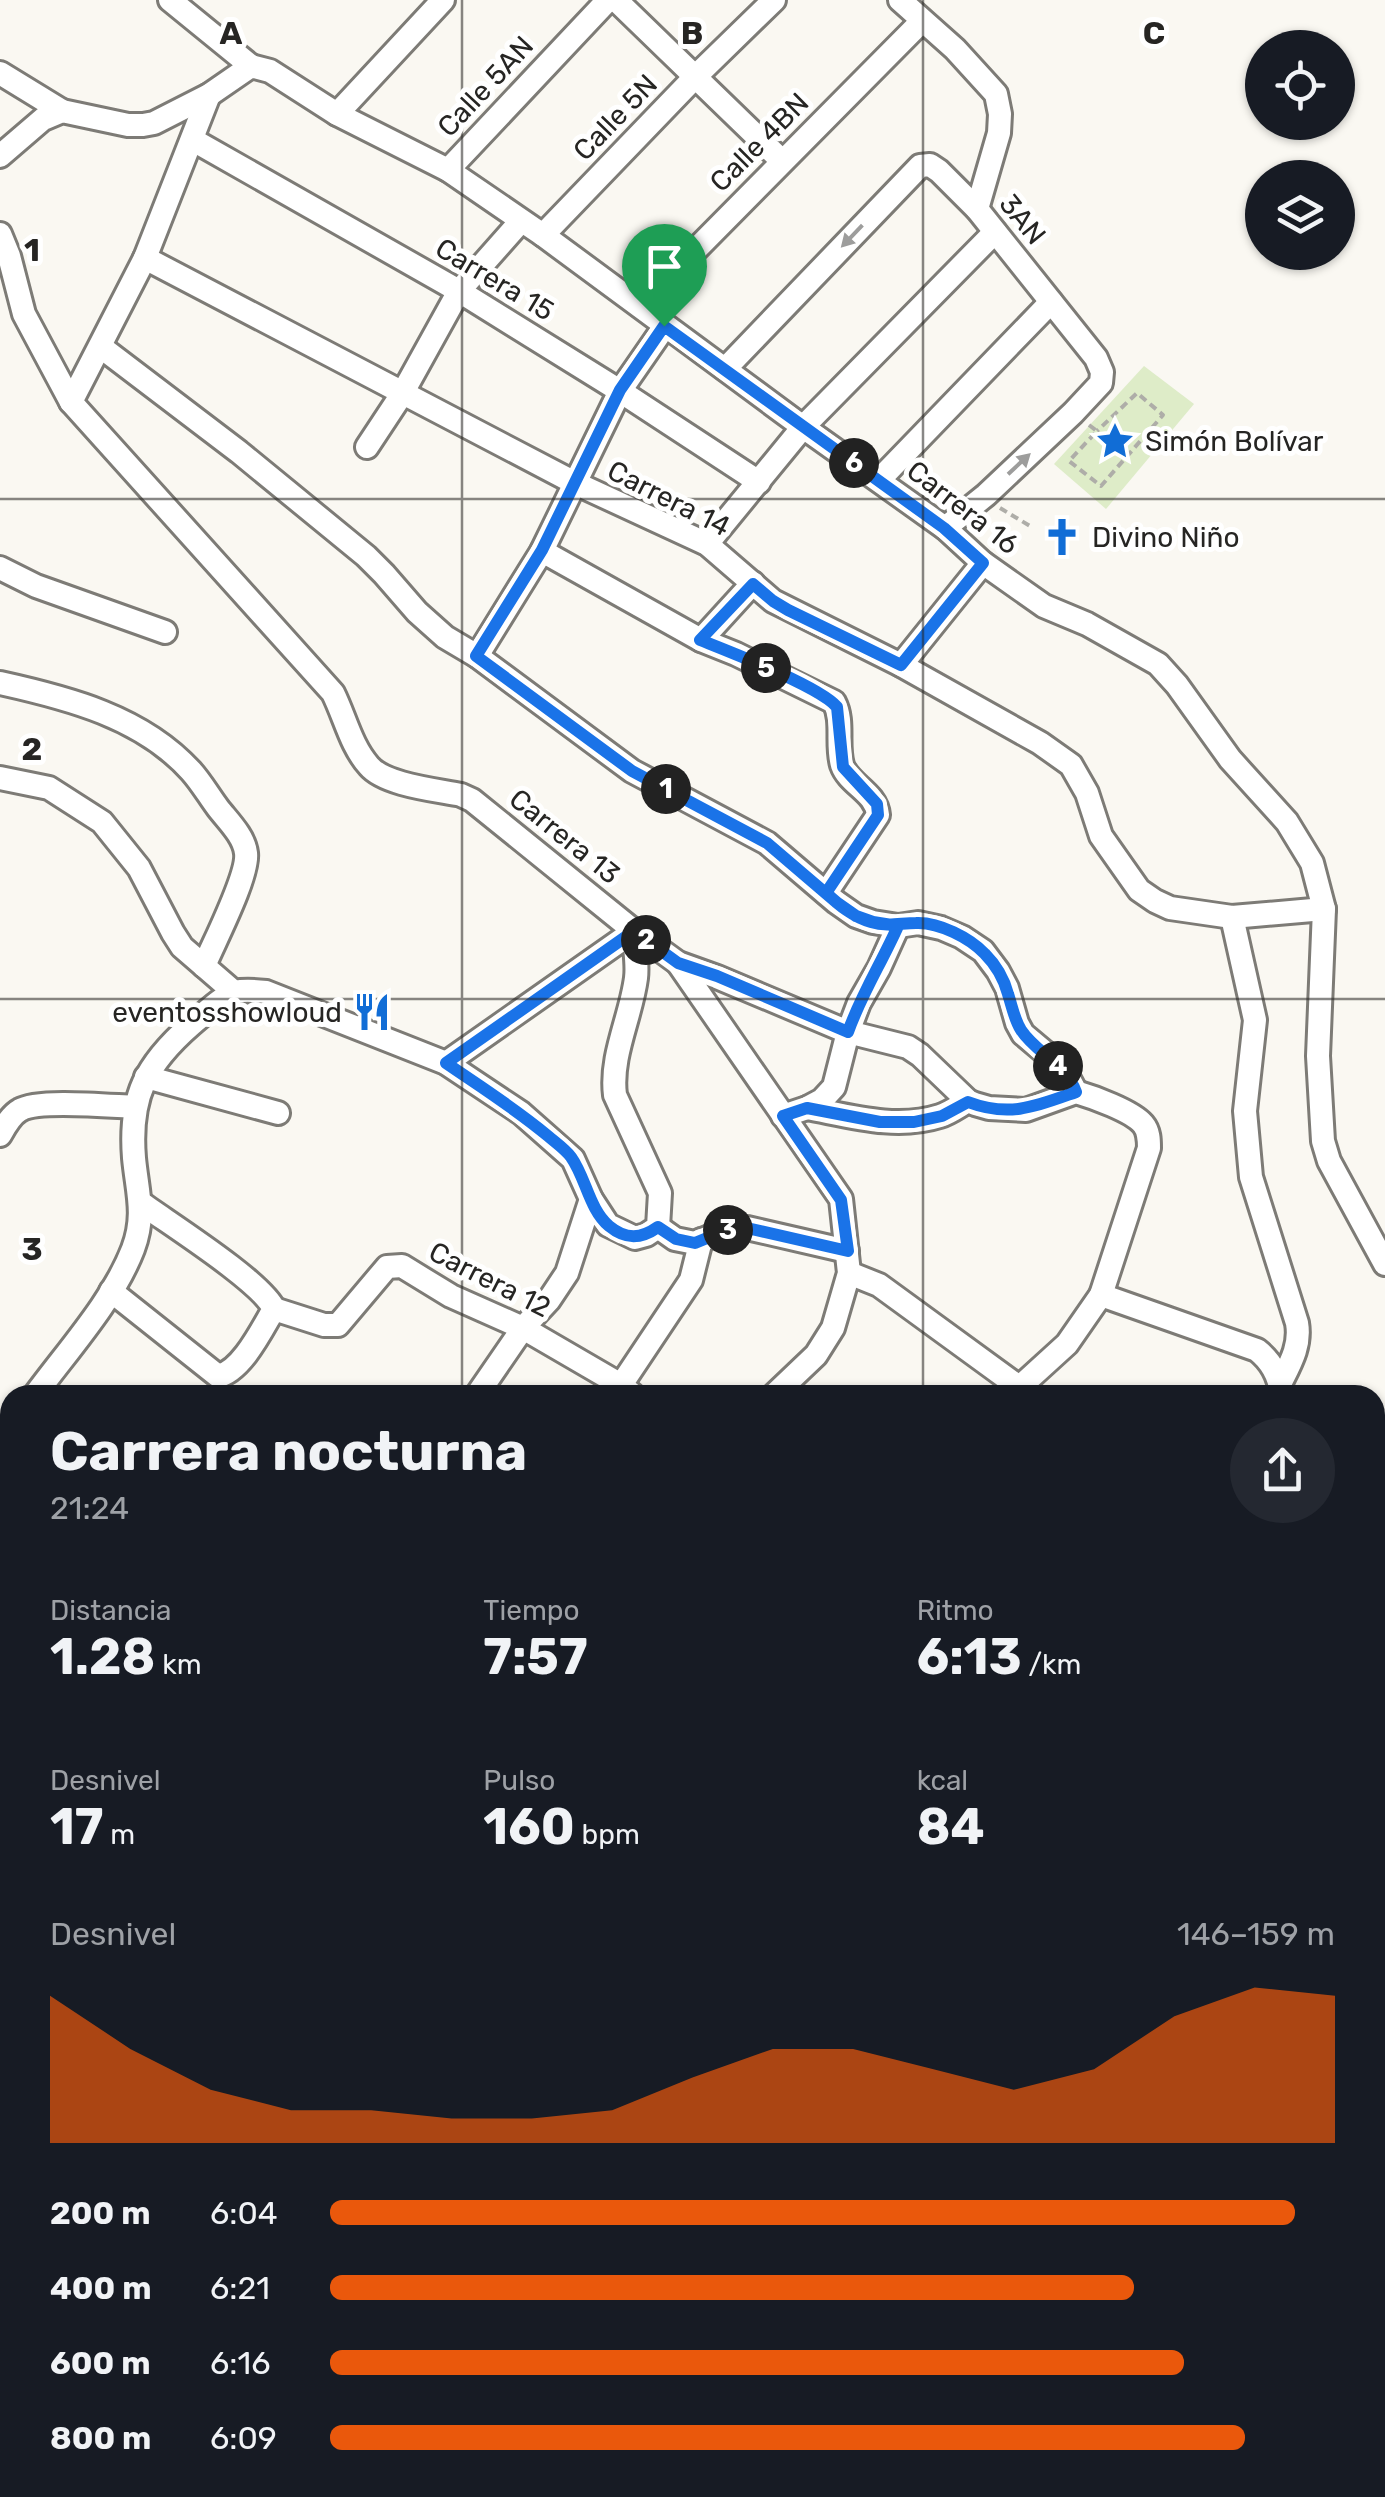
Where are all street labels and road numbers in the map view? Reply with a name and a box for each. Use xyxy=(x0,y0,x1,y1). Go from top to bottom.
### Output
street label: Calle 5AN xyxy=(431,29,540,143)
street label: Calle 5N xyxy=(567,68,664,167)
street label: Calle 4BN xyxy=(703,86,816,199)
street label: 3AN xyxy=(992,188,1053,251)
street label: Carrera 15 xyxy=(430,231,560,328)
street label: Carrera 14 xyxy=(602,454,735,543)
street label: Carrera 16 xyxy=(900,454,1025,561)
street label: Carrera 13 xyxy=(503,782,626,891)
street label: Carrera 12 xyxy=(423,1235,556,1324)

